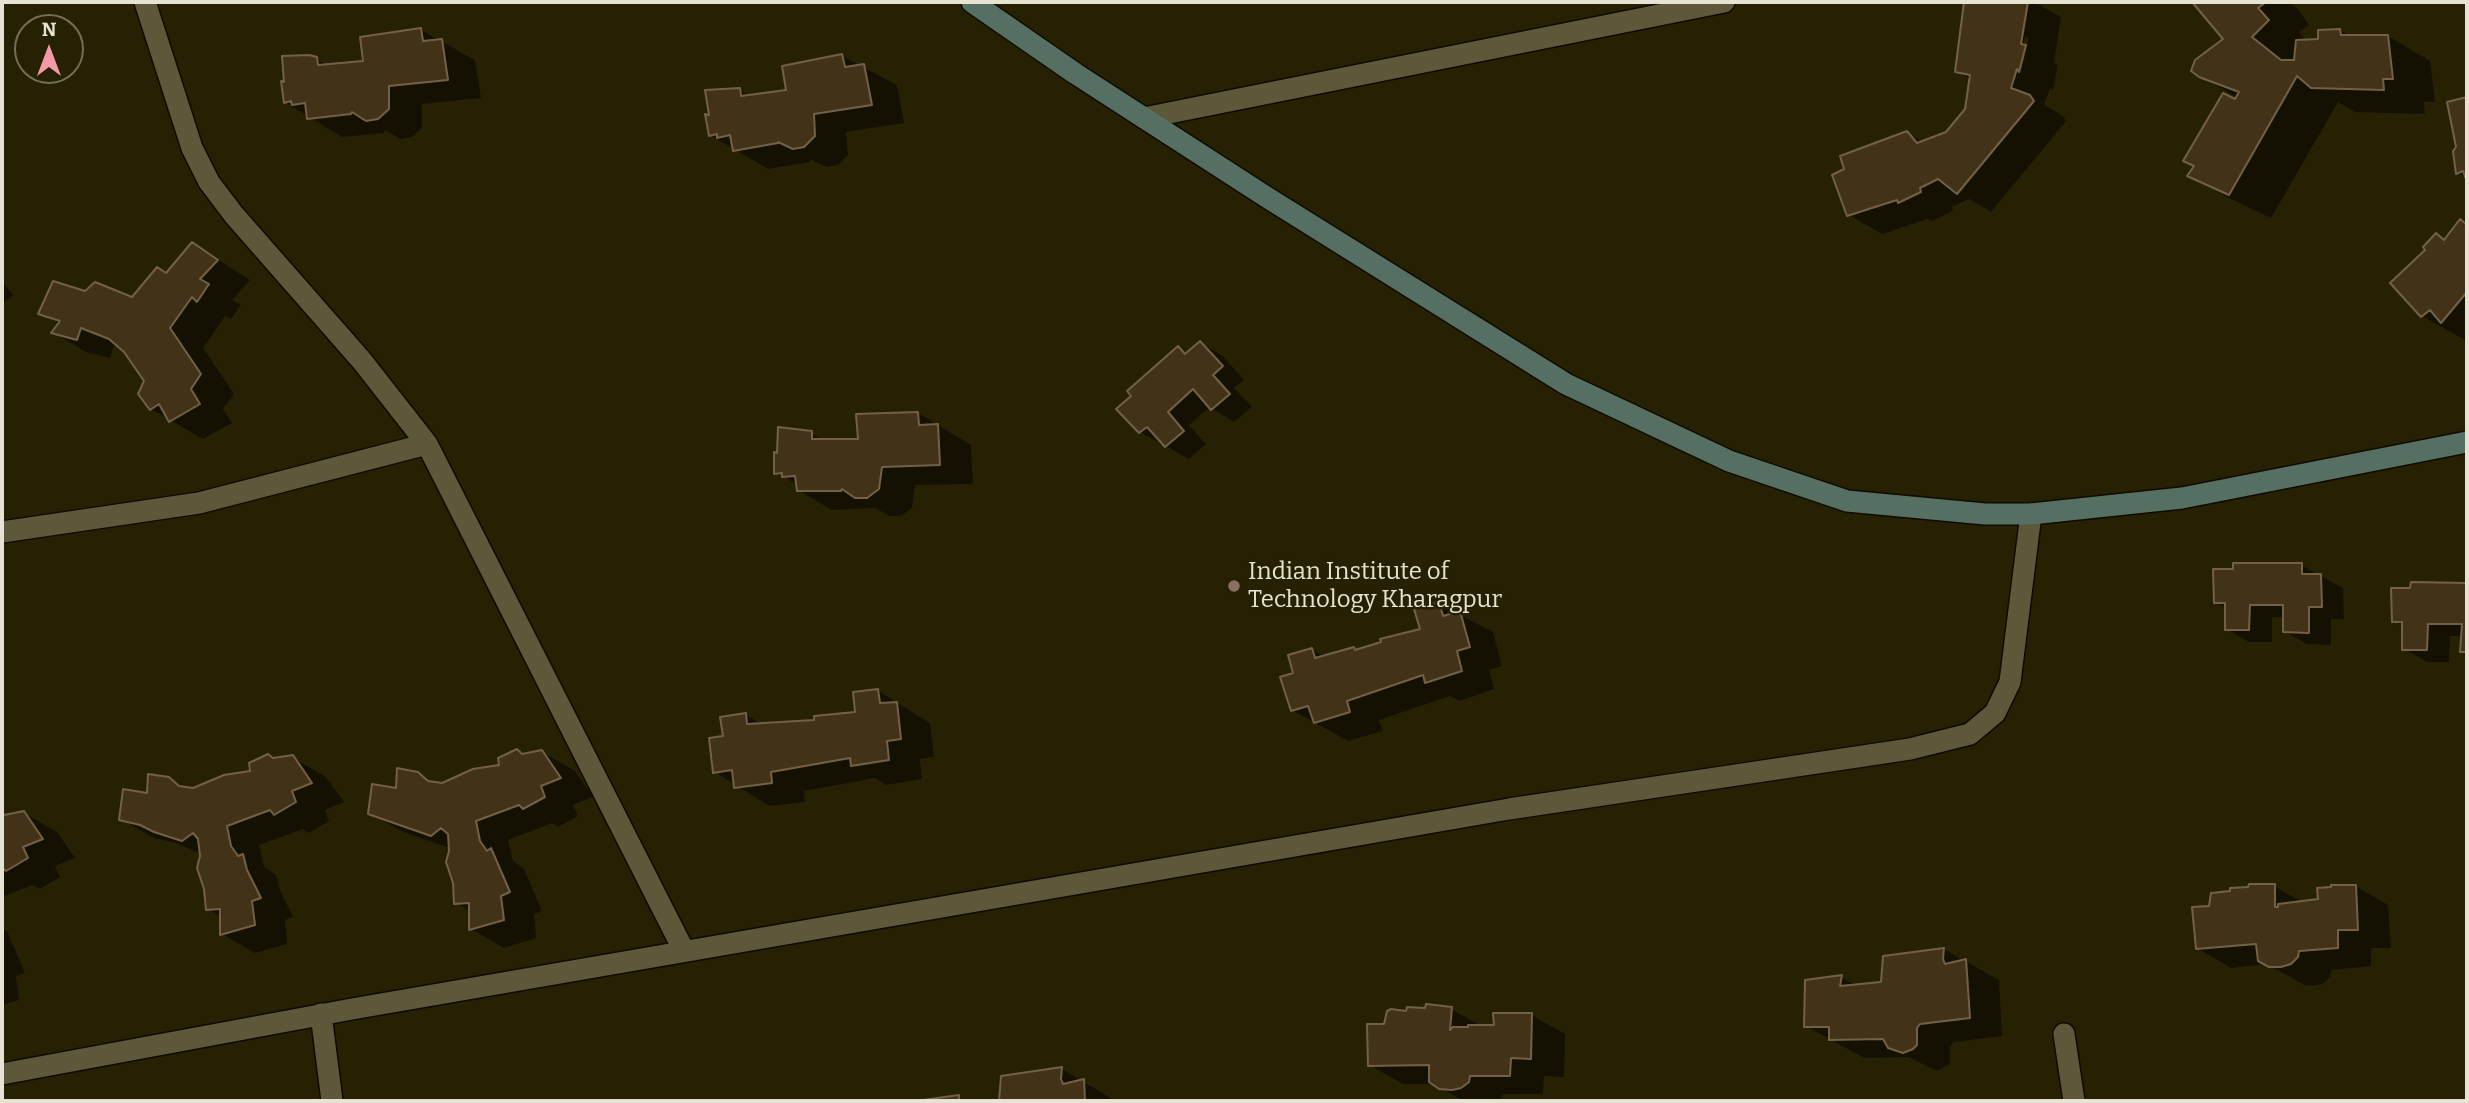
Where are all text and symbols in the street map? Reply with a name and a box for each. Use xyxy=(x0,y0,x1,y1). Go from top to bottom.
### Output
north arrow xyxy=(14,14,84,84)
text: N xyxy=(42,18,56,41)
place label: Indian Institute of Technology Kharagpur xyxy=(1248,558,1502,614)
marker: Indian Institute of Technology Kharagpur xyxy=(1226,578,1242,594)

